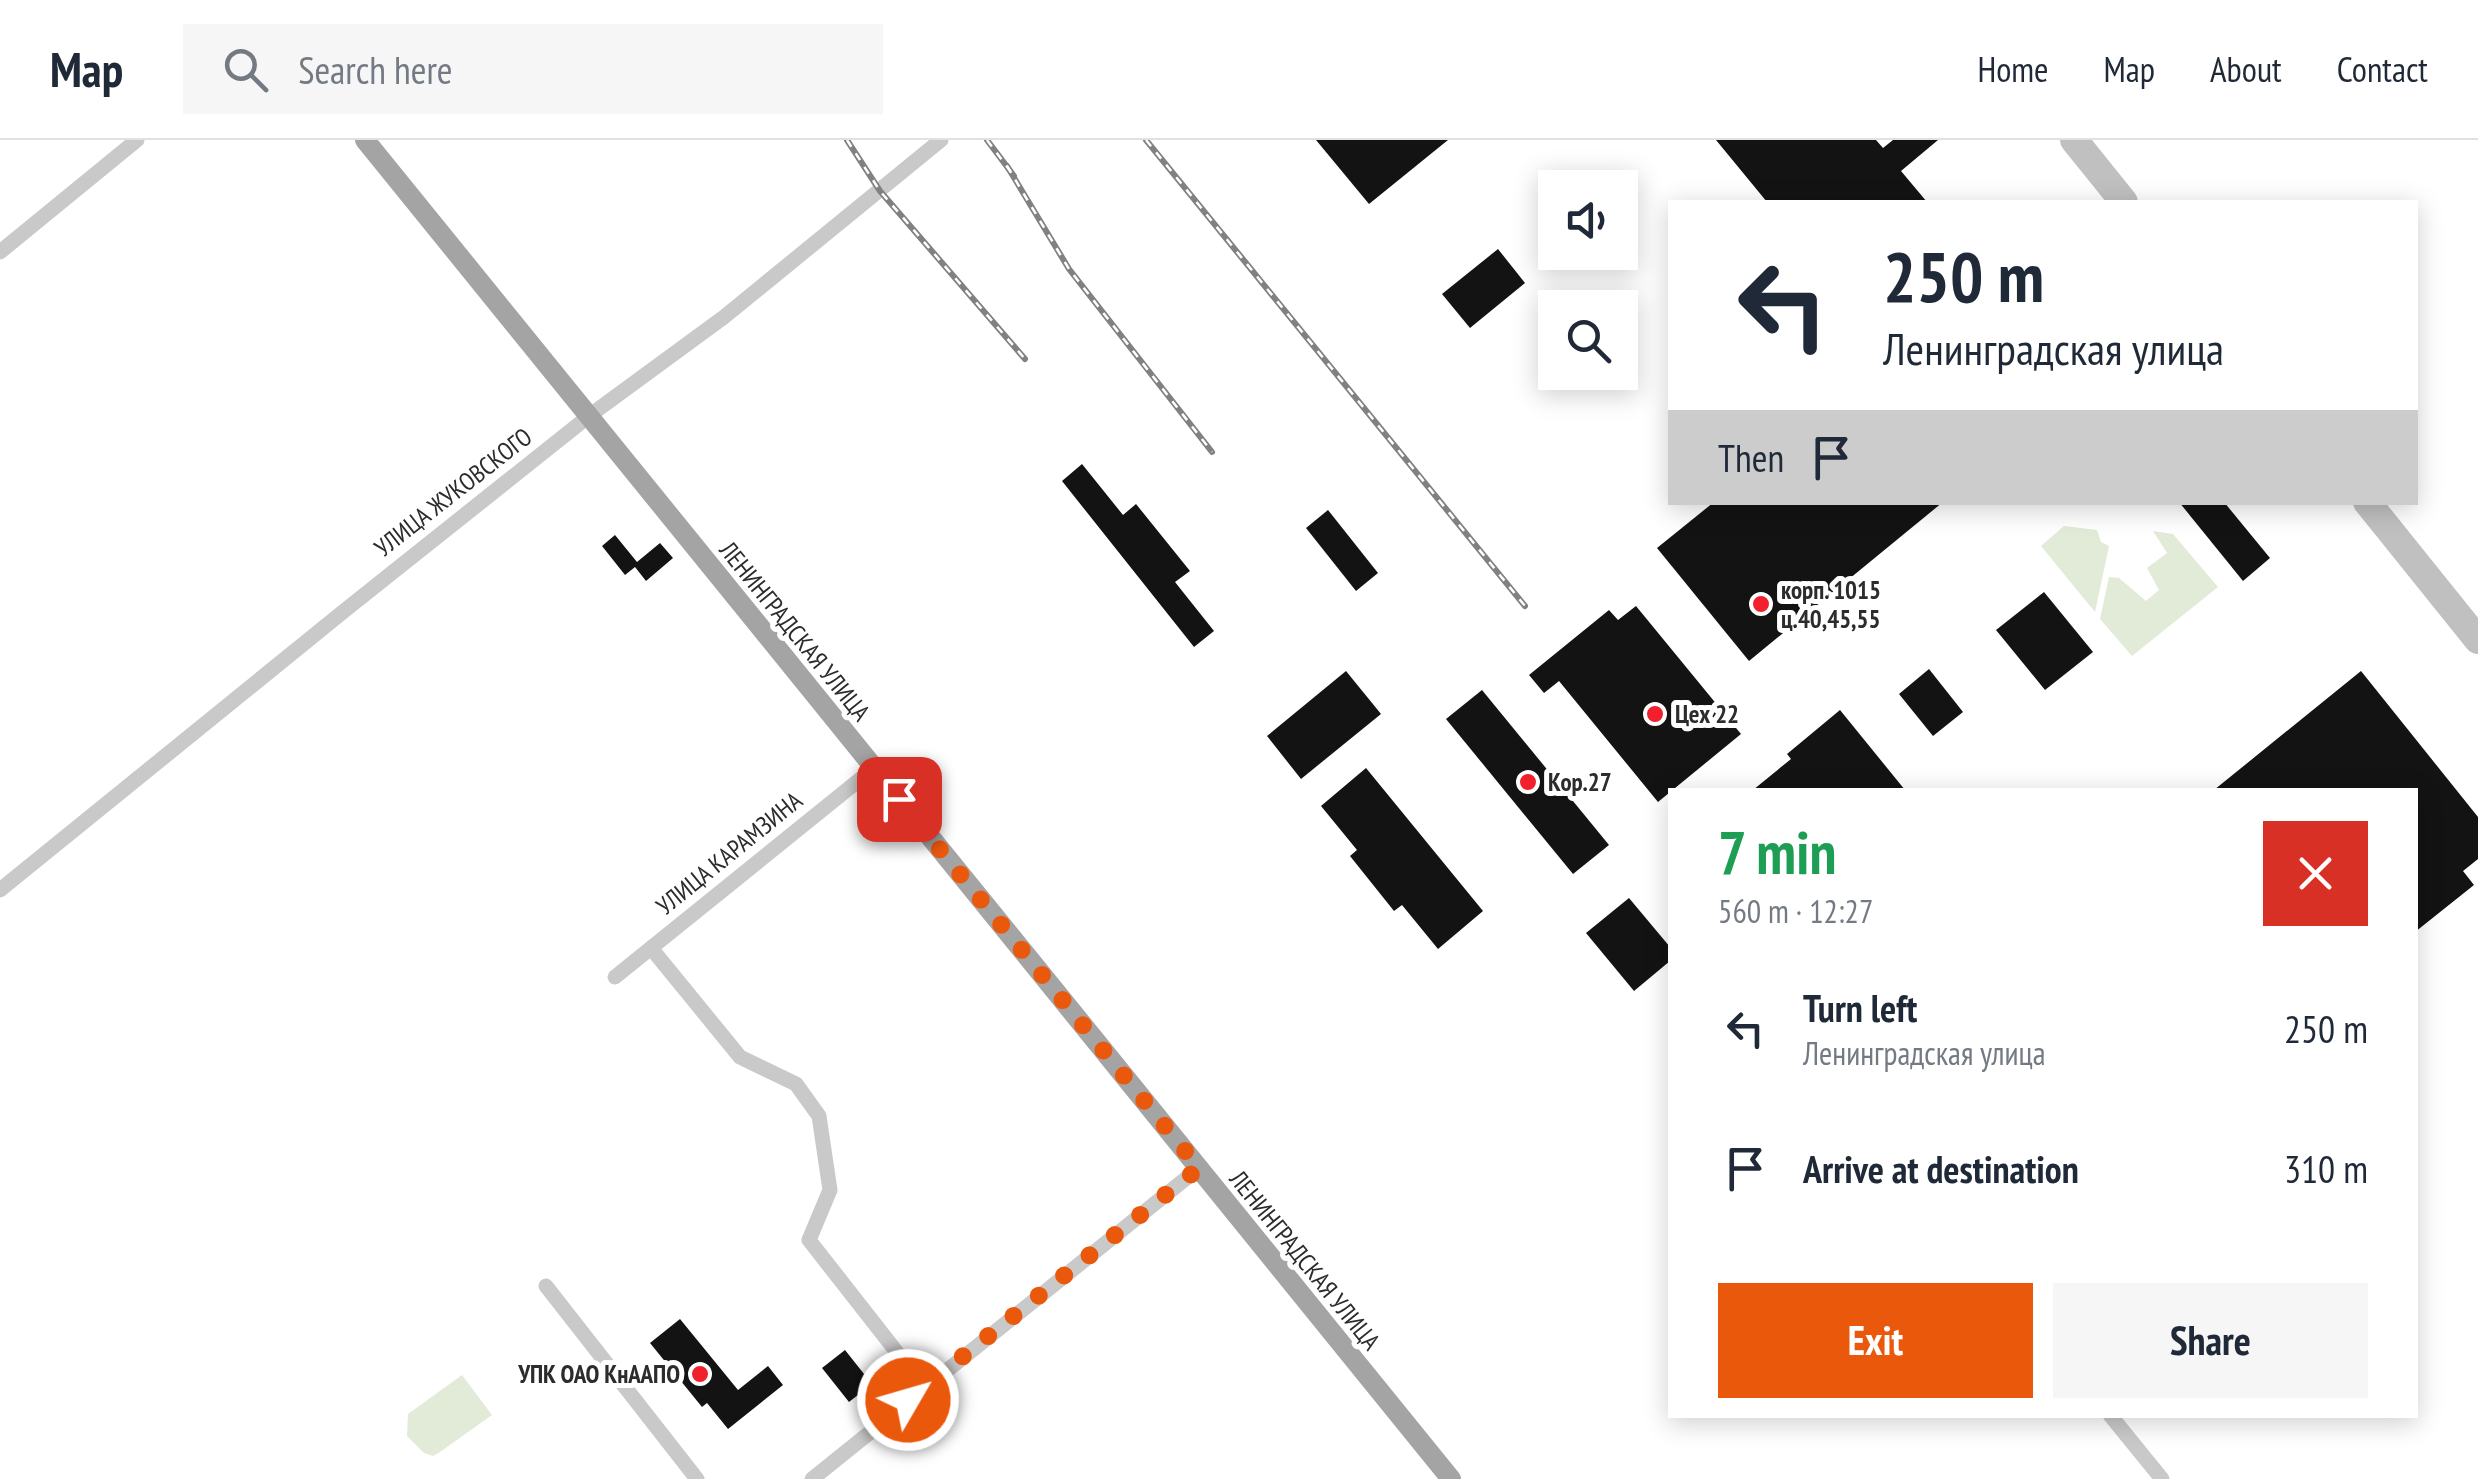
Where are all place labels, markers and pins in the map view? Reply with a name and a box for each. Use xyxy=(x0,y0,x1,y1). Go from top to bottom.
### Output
place label: корп. 1015 ц.40,45,55 xyxy=(1781,574,1881,635)
marker: корп. 1015 ц.40,45,55 xyxy=(1750,593,1772,615)
place label: Цех 22 xyxy=(1675,698,1739,730)
marker: Цех 22 xyxy=(1644,703,1666,725)
pin xyxy=(857,757,942,842)
place label: Кор.27 xyxy=(1548,766,1612,798)
marker: Кор.27 xyxy=(1517,771,1539,793)
place label: УПК ОАО КнААПО xyxy=(517,1358,680,1390)
marker: УПК ОАО КнААПО xyxy=(689,1363,711,1385)

